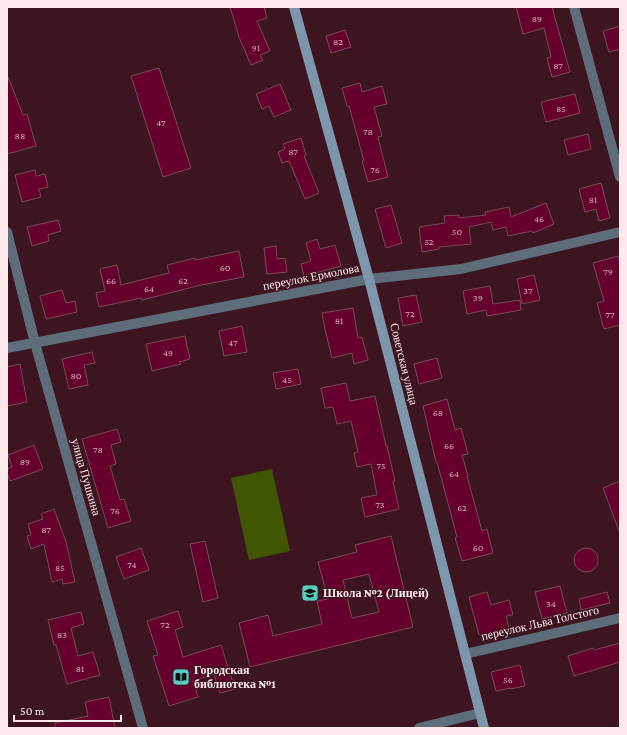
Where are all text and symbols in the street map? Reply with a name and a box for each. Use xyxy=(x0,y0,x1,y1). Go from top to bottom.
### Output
house number: 89 xyxy=(532,13,542,24)
house number: 82 xyxy=(333,36,343,47)
house number: 91 xyxy=(252,42,260,53)
house number: 87 xyxy=(553,60,563,71)
house number: 85 xyxy=(556,103,566,114)
house number: 47 xyxy=(156,117,166,128)
house number: 78 xyxy=(363,126,373,137)
house number: 88 xyxy=(15,130,25,141)
house number: 87 xyxy=(288,146,298,157)
house number: 76 xyxy=(370,164,380,175)
house number: 81 xyxy=(589,194,597,205)
house number: 46 xyxy=(534,213,544,224)
house number: 50 xyxy=(452,226,463,237)
house number: 52 xyxy=(424,236,434,247)
street label: переулок Ермолова xyxy=(262,261,361,293)
house number: 60 xyxy=(220,262,231,273)
house number: 79 xyxy=(603,266,613,277)
house number: 66 xyxy=(106,275,116,286)
house number: 62 xyxy=(178,275,188,286)
house number: 64 xyxy=(144,283,154,294)
house number: 37 xyxy=(523,285,533,296)
house number: 39 xyxy=(473,292,483,303)
house number: 72 xyxy=(405,308,415,319)
house number: 77 xyxy=(605,309,615,320)
house number: 81 xyxy=(335,315,343,326)
street label: Советская улица xyxy=(387,322,421,407)
house number: 47 xyxy=(228,337,238,348)
house number: 49 xyxy=(163,347,173,358)
house number: 80 xyxy=(70,370,82,381)
house number: 45 xyxy=(282,374,292,385)
house number: 68 xyxy=(433,407,443,418)
street label: улица Пушкина xyxy=(68,437,104,518)
house number: 66 xyxy=(444,440,454,451)
house number: 78 xyxy=(93,444,103,455)
house number: 89 xyxy=(20,456,30,467)
house number: 75 xyxy=(376,460,386,471)
house number: 64 xyxy=(449,468,459,479)
house number: 73 xyxy=(375,499,385,510)
house number: 62 xyxy=(457,502,467,513)
house number: 76 xyxy=(110,505,120,516)
house number: 87 xyxy=(41,524,51,535)
house number: 60 xyxy=(473,542,484,553)
house number: 74 xyxy=(127,559,137,570)
house number: 85 xyxy=(55,562,65,573)
school or university icon: Школа №2 (Лицей) xyxy=(300,583,320,603)
place label: Школа №2 (Лицей) xyxy=(323,586,429,600)
house number: 34 xyxy=(546,598,556,609)
street label: переулок Льва Толстого xyxy=(480,603,600,643)
house number: 72 xyxy=(160,619,170,630)
house number: 83 xyxy=(57,629,67,640)
house number: 81 xyxy=(76,663,84,674)
place label: Городская библиотека №1 xyxy=(194,663,276,691)
library icon: Городская библиотека №1 xyxy=(171,667,191,687)
house number: 56 xyxy=(503,674,513,685)
scale bar xyxy=(14,697,121,723)
text: 50 m xyxy=(20,704,45,718)

